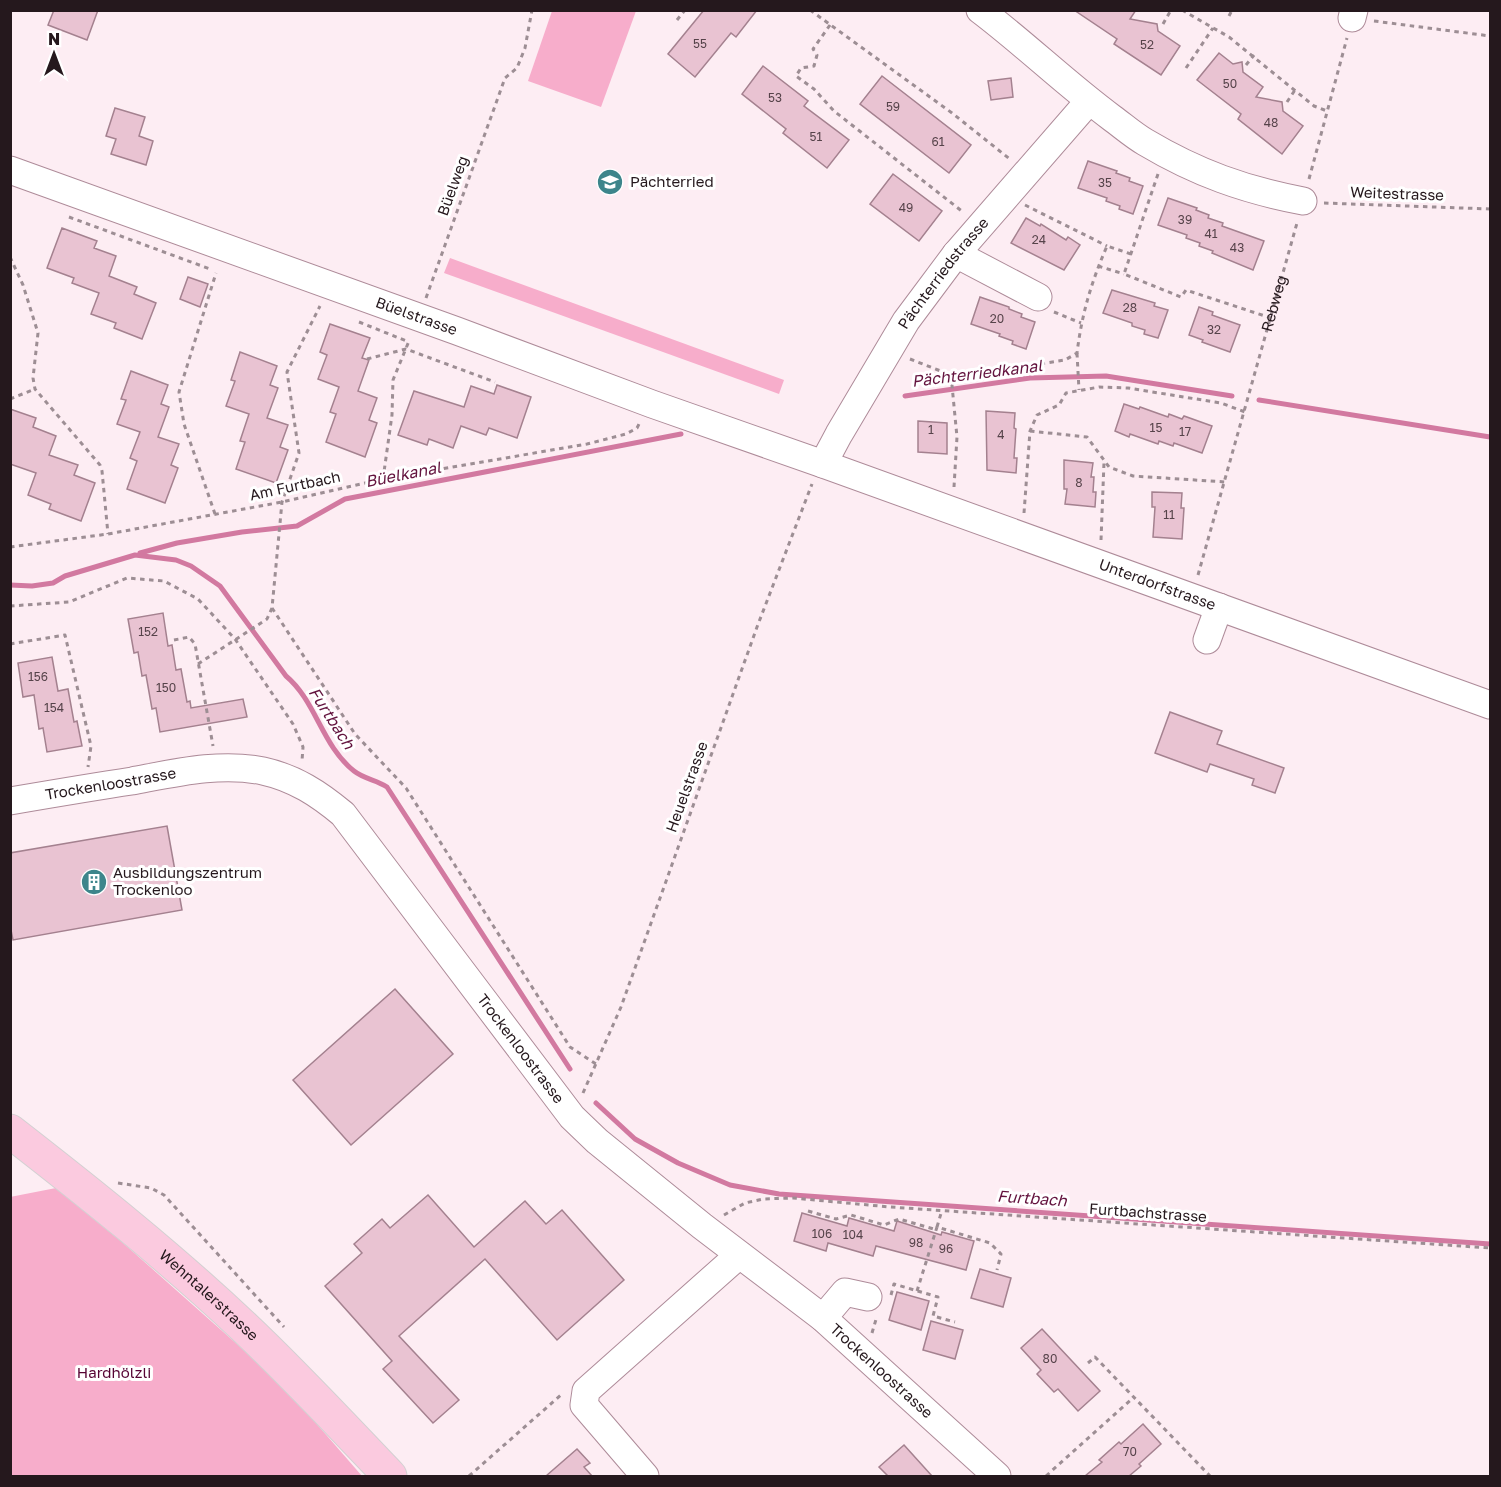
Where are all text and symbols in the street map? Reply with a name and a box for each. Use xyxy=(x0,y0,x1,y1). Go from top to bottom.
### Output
north arrow xyxy=(24,24,84,84)
text: N xyxy=(48,29,60,49)
house number: 55 xyxy=(693,36,707,51)
house number: 52 xyxy=(1140,37,1154,52)
house number: 50 xyxy=(1223,76,1237,91)
house number: 53 xyxy=(768,90,782,105)
house number: 59 xyxy=(886,99,900,114)
house number: 48 xyxy=(1264,115,1278,130)
house number: 51 xyxy=(810,129,823,144)
house number: 61 xyxy=(931,134,945,149)
street label: Büelweg xyxy=(433,153,471,218)
school or university icon: Pächterried xyxy=(595,167,625,197)
place label: Pächterried xyxy=(630,172,714,190)
house number: 35 xyxy=(1098,175,1112,190)
street label: Weitestrasse xyxy=(1350,182,1445,204)
house number: 49 xyxy=(899,200,913,215)
house number: 39 xyxy=(1178,212,1192,227)
street label: Pächterriedstrasse xyxy=(893,213,992,332)
house number: 41 xyxy=(1204,226,1218,241)
house number: 24 xyxy=(1032,232,1046,247)
house number: 43 xyxy=(1230,240,1244,255)
street label: Rebweg xyxy=(1257,273,1290,334)
street label: Büelstrasse xyxy=(374,293,460,338)
house number: 28 xyxy=(1123,300,1137,315)
house number: 20 xyxy=(990,311,1004,326)
house number: 32 xyxy=(1207,322,1221,337)
water label: Pächterriedkanal xyxy=(911,355,1044,391)
house number: 15 xyxy=(1150,420,1162,435)
house number: 1 xyxy=(928,422,934,437)
house number: 17 xyxy=(1179,424,1191,439)
house number: 4 xyxy=(997,427,1005,442)
water label: Büelkanal xyxy=(363,457,443,491)
street label: Am Furtbach xyxy=(248,467,342,503)
house number: 8 xyxy=(1075,475,1083,490)
house number: 11 xyxy=(1163,507,1175,522)
street label: Unterdorfstrasse xyxy=(1097,554,1219,613)
house number: 152 xyxy=(138,624,158,639)
house number: 156 xyxy=(28,669,48,684)
house number: 150 xyxy=(156,680,176,695)
water label: Furtbach xyxy=(305,683,360,754)
house number: 154 xyxy=(44,700,64,715)
street label: Heuelstrasse xyxy=(661,738,711,835)
street label: Trockenloostrasse xyxy=(44,763,178,803)
place label: Ausbildungszentrum Trockenloo xyxy=(113,863,262,898)
building icon: Ausbildungszentrum Trockenloo xyxy=(79,867,109,897)
street label: Trockenloostrasse xyxy=(474,990,569,1107)
water label: Furtbach xyxy=(997,1186,1069,1210)
street label: Furtbachstrasse xyxy=(1089,1199,1208,1225)
house number: 106 xyxy=(812,1226,832,1241)
house number: 104 xyxy=(843,1227,863,1242)
house number: 98 xyxy=(909,1235,923,1250)
house number: 96 xyxy=(939,1241,953,1256)
street label: Wehntalerstrasse xyxy=(156,1245,263,1344)
street label: Trockenloostrasse xyxy=(827,1319,937,1422)
house number: 80 xyxy=(1043,1351,1057,1366)
park label: Hardhölzli xyxy=(77,1363,151,1381)
house number: 70 xyxy=(1123,1444,1137,1459)

